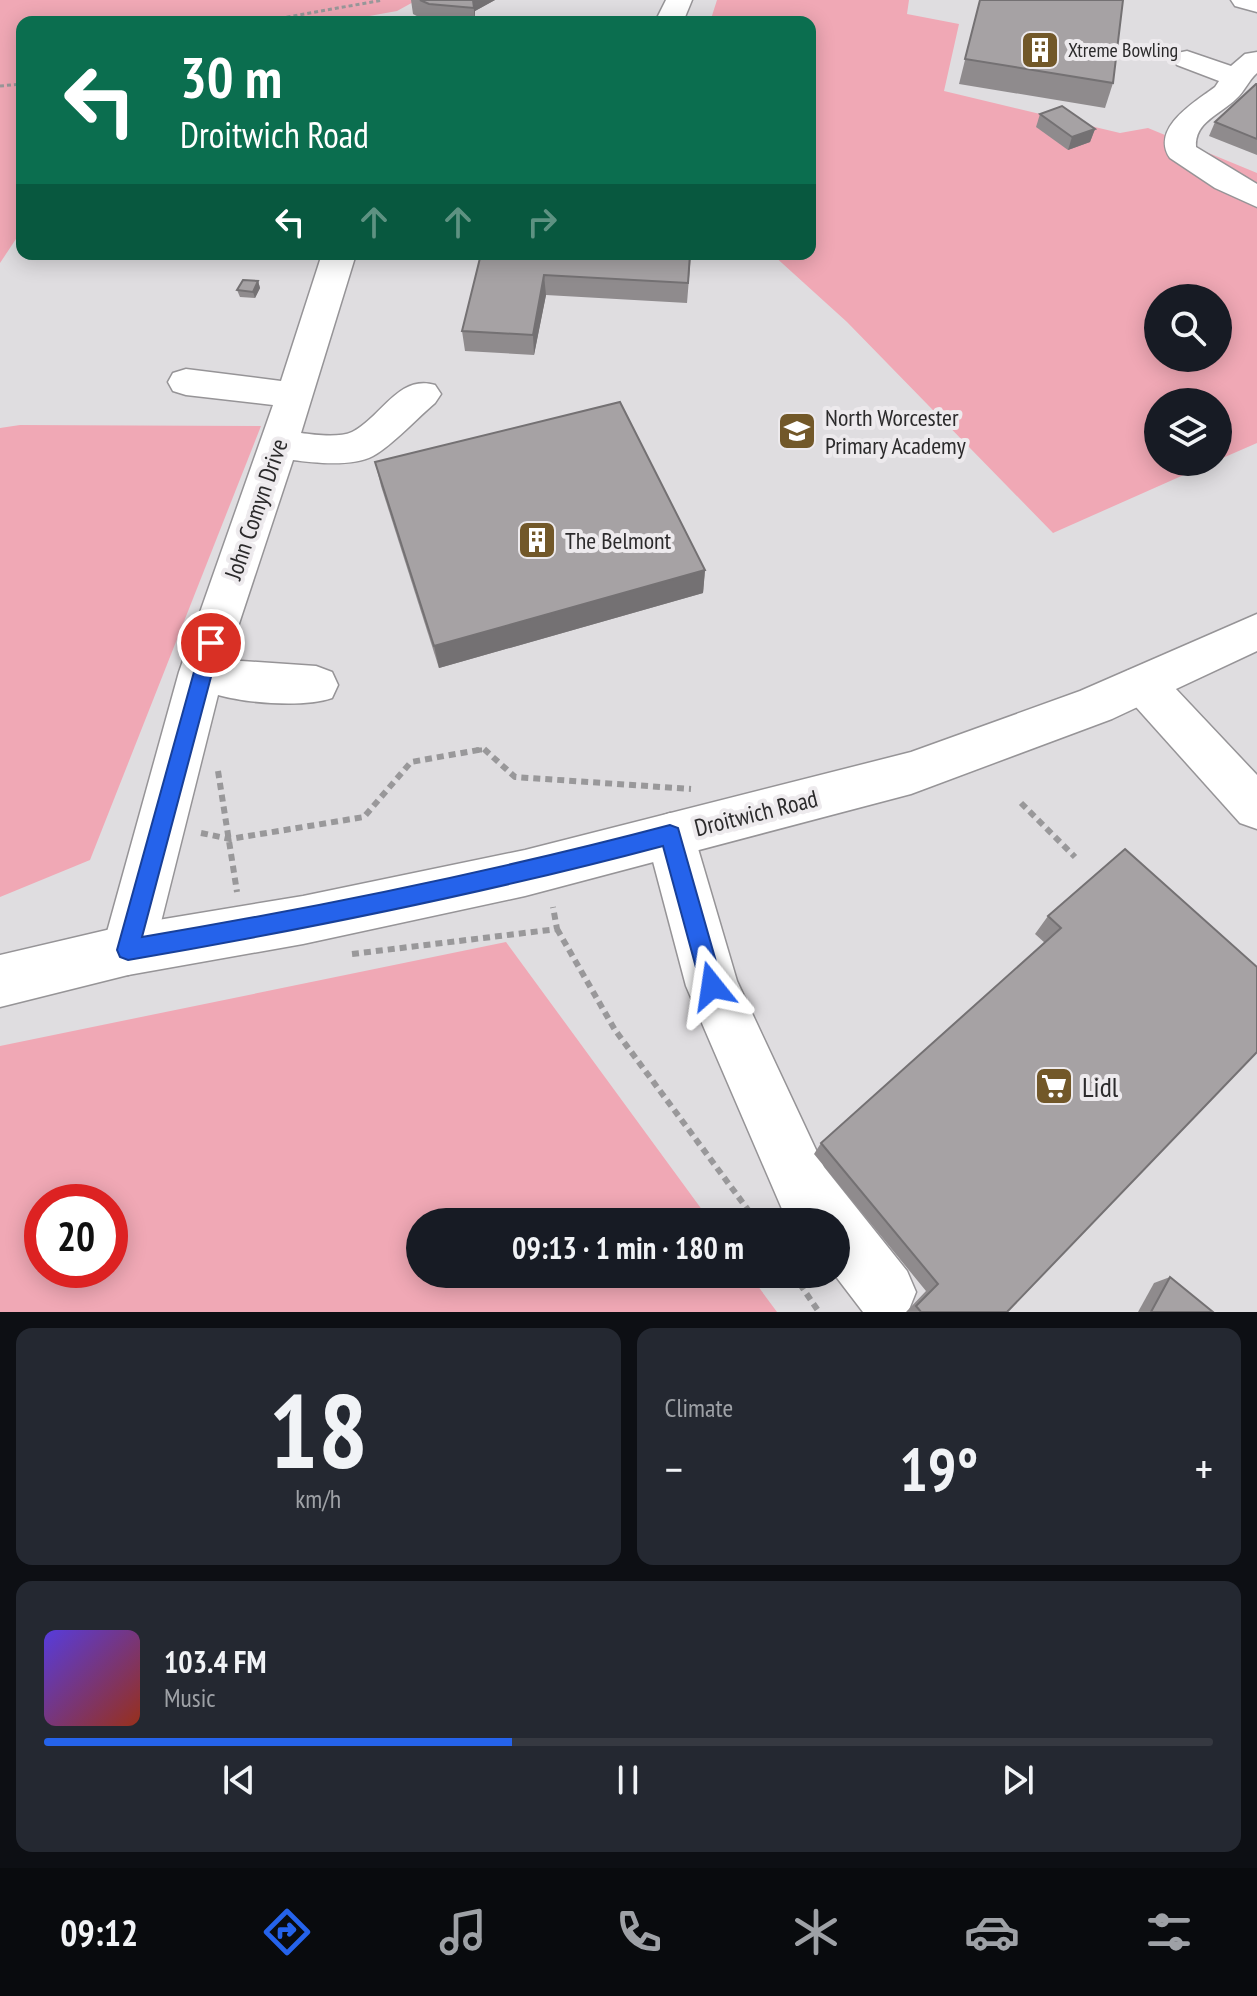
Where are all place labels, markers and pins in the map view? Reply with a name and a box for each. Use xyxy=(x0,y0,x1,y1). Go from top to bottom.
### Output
building icon: Xtreme Bowling xyxy=(1019,29,1061,71)
place label: Xtreme Bowling xyxy=(1068,37,1178,63)
place label: North Worcester Primary Academy xyxy=(825,402,966,461)
school or university icon: North Worcester Primary Academy xyxy=(776,410,818,452)
building icon: The Belmont xyxy=(516,519,558,561)
place label: The Belmont xyxy=(565,525,672,556)
pin xyxy=(177,609,245,677)
supermarket icon: Lidl xyxy=(1033,1065,1075,1107)
place label: Lidl xyxy=(1082,1068,1119,1105)

